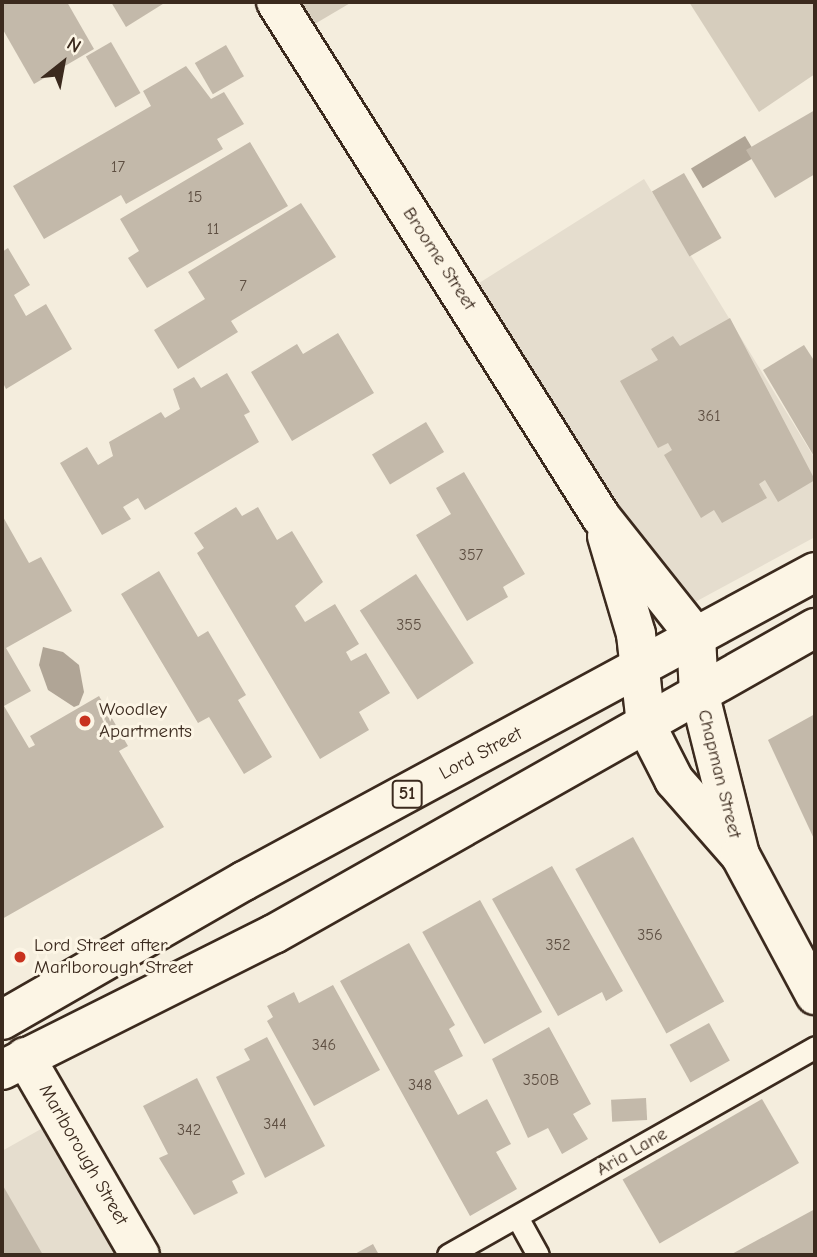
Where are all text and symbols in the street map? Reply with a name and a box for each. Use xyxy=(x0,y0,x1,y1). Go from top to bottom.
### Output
north arrow xyxy=(28,28,98,98)
text: N xyxy=(63,32,85,58)
house number: 17 xyxy=(111,157,125,177)
house number: 15 xyxy=(187,187,203,207)
street label: Broome Street xyxy=(397,203,481,315)
house number: 11 xyxy=(207,219,219,239)
house number: 7 xyxy=(239,276,247,296)
house number: 361 xyxy=(697,406,721,426)
house number: 357 xyxy=(459,545,483,565)
house number: 355 xyxy=(396,615,422,635)
place label: Woodley Apartments xyxy=(99,699,192,743)
street label: Chapman Street xyxy=(692,707,746,841)
marker: Woodley Apartments xyxy=(77,713,93,729)
street label: Lord Street xyxy=(436,723,526,785)
road number: 51 xyxy=(391,780,423,808)
house number: 356 xyxy=(637,925,663,945)
place label: Lord Street after Marlborough Street xyxy=(34,935,193,979)
house number: 352 xyxy=(545,935,571,955)
marker: Lord Street after Marlborough Street xyxy=(12,949,28,965)
house number: 346 xyxy=(312,1035,336,1055)
house number: 350B xyxy=(523,1070,559,1090)
house number: 348 xyxy=(408,1075,432,1095)
street label: Marlborough Street xyxy=(33,1081,133,1229)
house number: 344 xyxy=(263,1114,287,1134)
house number: 342 xyxy=(177,1120,201,1140)
street label: Aria Lane xyxy=(593,1123,671,1181)

